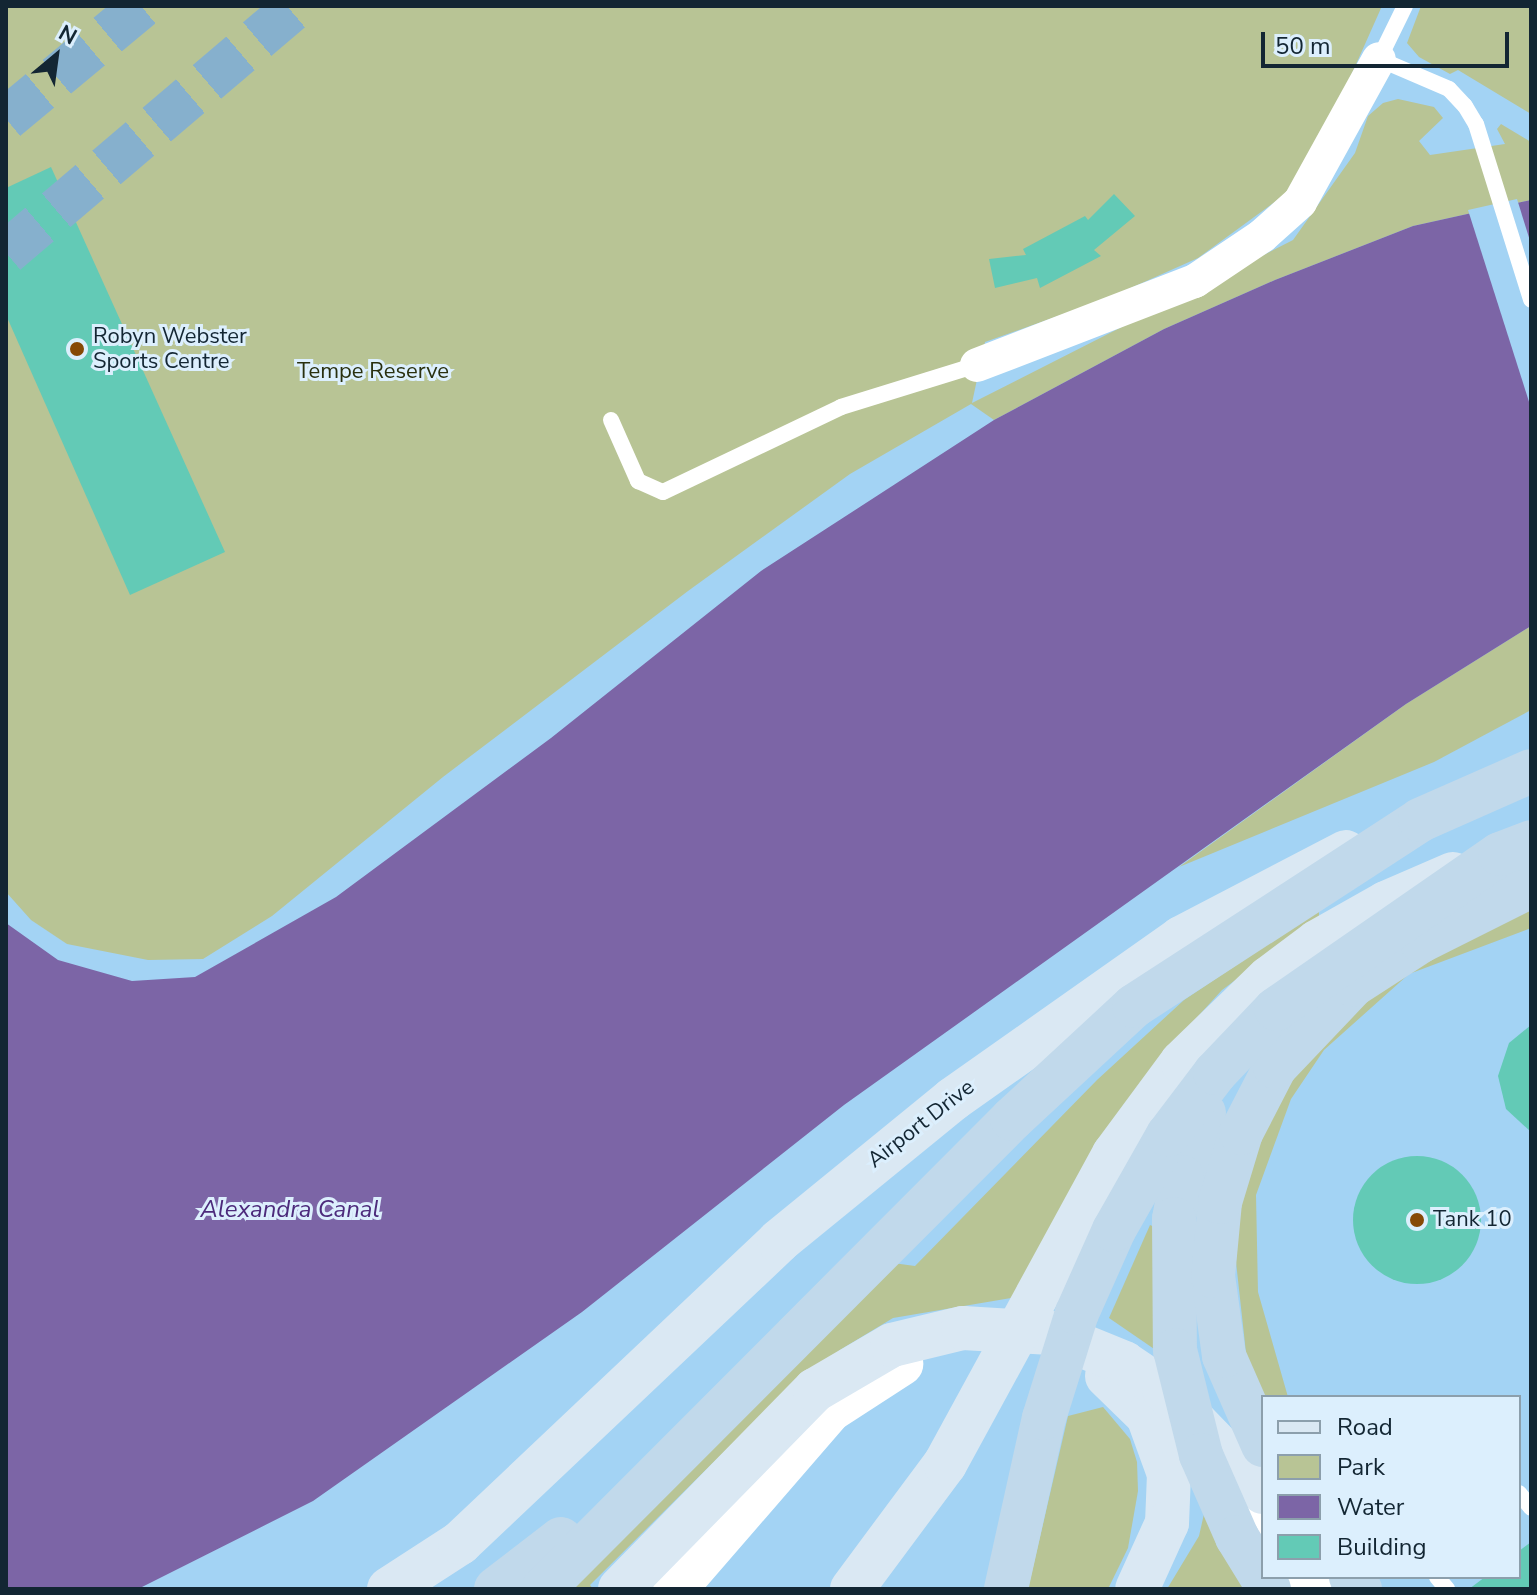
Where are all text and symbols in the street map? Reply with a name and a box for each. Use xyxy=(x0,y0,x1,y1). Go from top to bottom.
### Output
north arrow xyxy=(16,16,96,96)
scale bar xyxy=(1265,16,1513,66)
text: N xyxy=(53,18,82,52)
text: 50 m xyxy=(1275,30,1331,62)
place label: Robyn Webster Sports Centre xyxy=(93,323,247,374)
marker: Robyn Webster Sports Centre xyxy=(68,340,86,358)
park label: Tempe Reserve xyxy=(297,359,449,385)
street label: Airport Drive xyxy=(862,1074,980,1174)
water label: Alexandra Canal xyxy=(200,1196,380,1224)
place label: Tank 10 xyxy=(1433,1207,1512,1233)
marker: Tank 10 xyxy=(1408,1211,1426,1229)
legend xyxy=(1261,1395,1521,1579)
text: Road xyxy=(1337,1411,1393,1443)
text: Park xyxy=(1337,1451,1385,1483)
text: Water xyxy=(1337,1491,1404,1523)
text: Building xyxy=(1337,1531,1427,1563)

